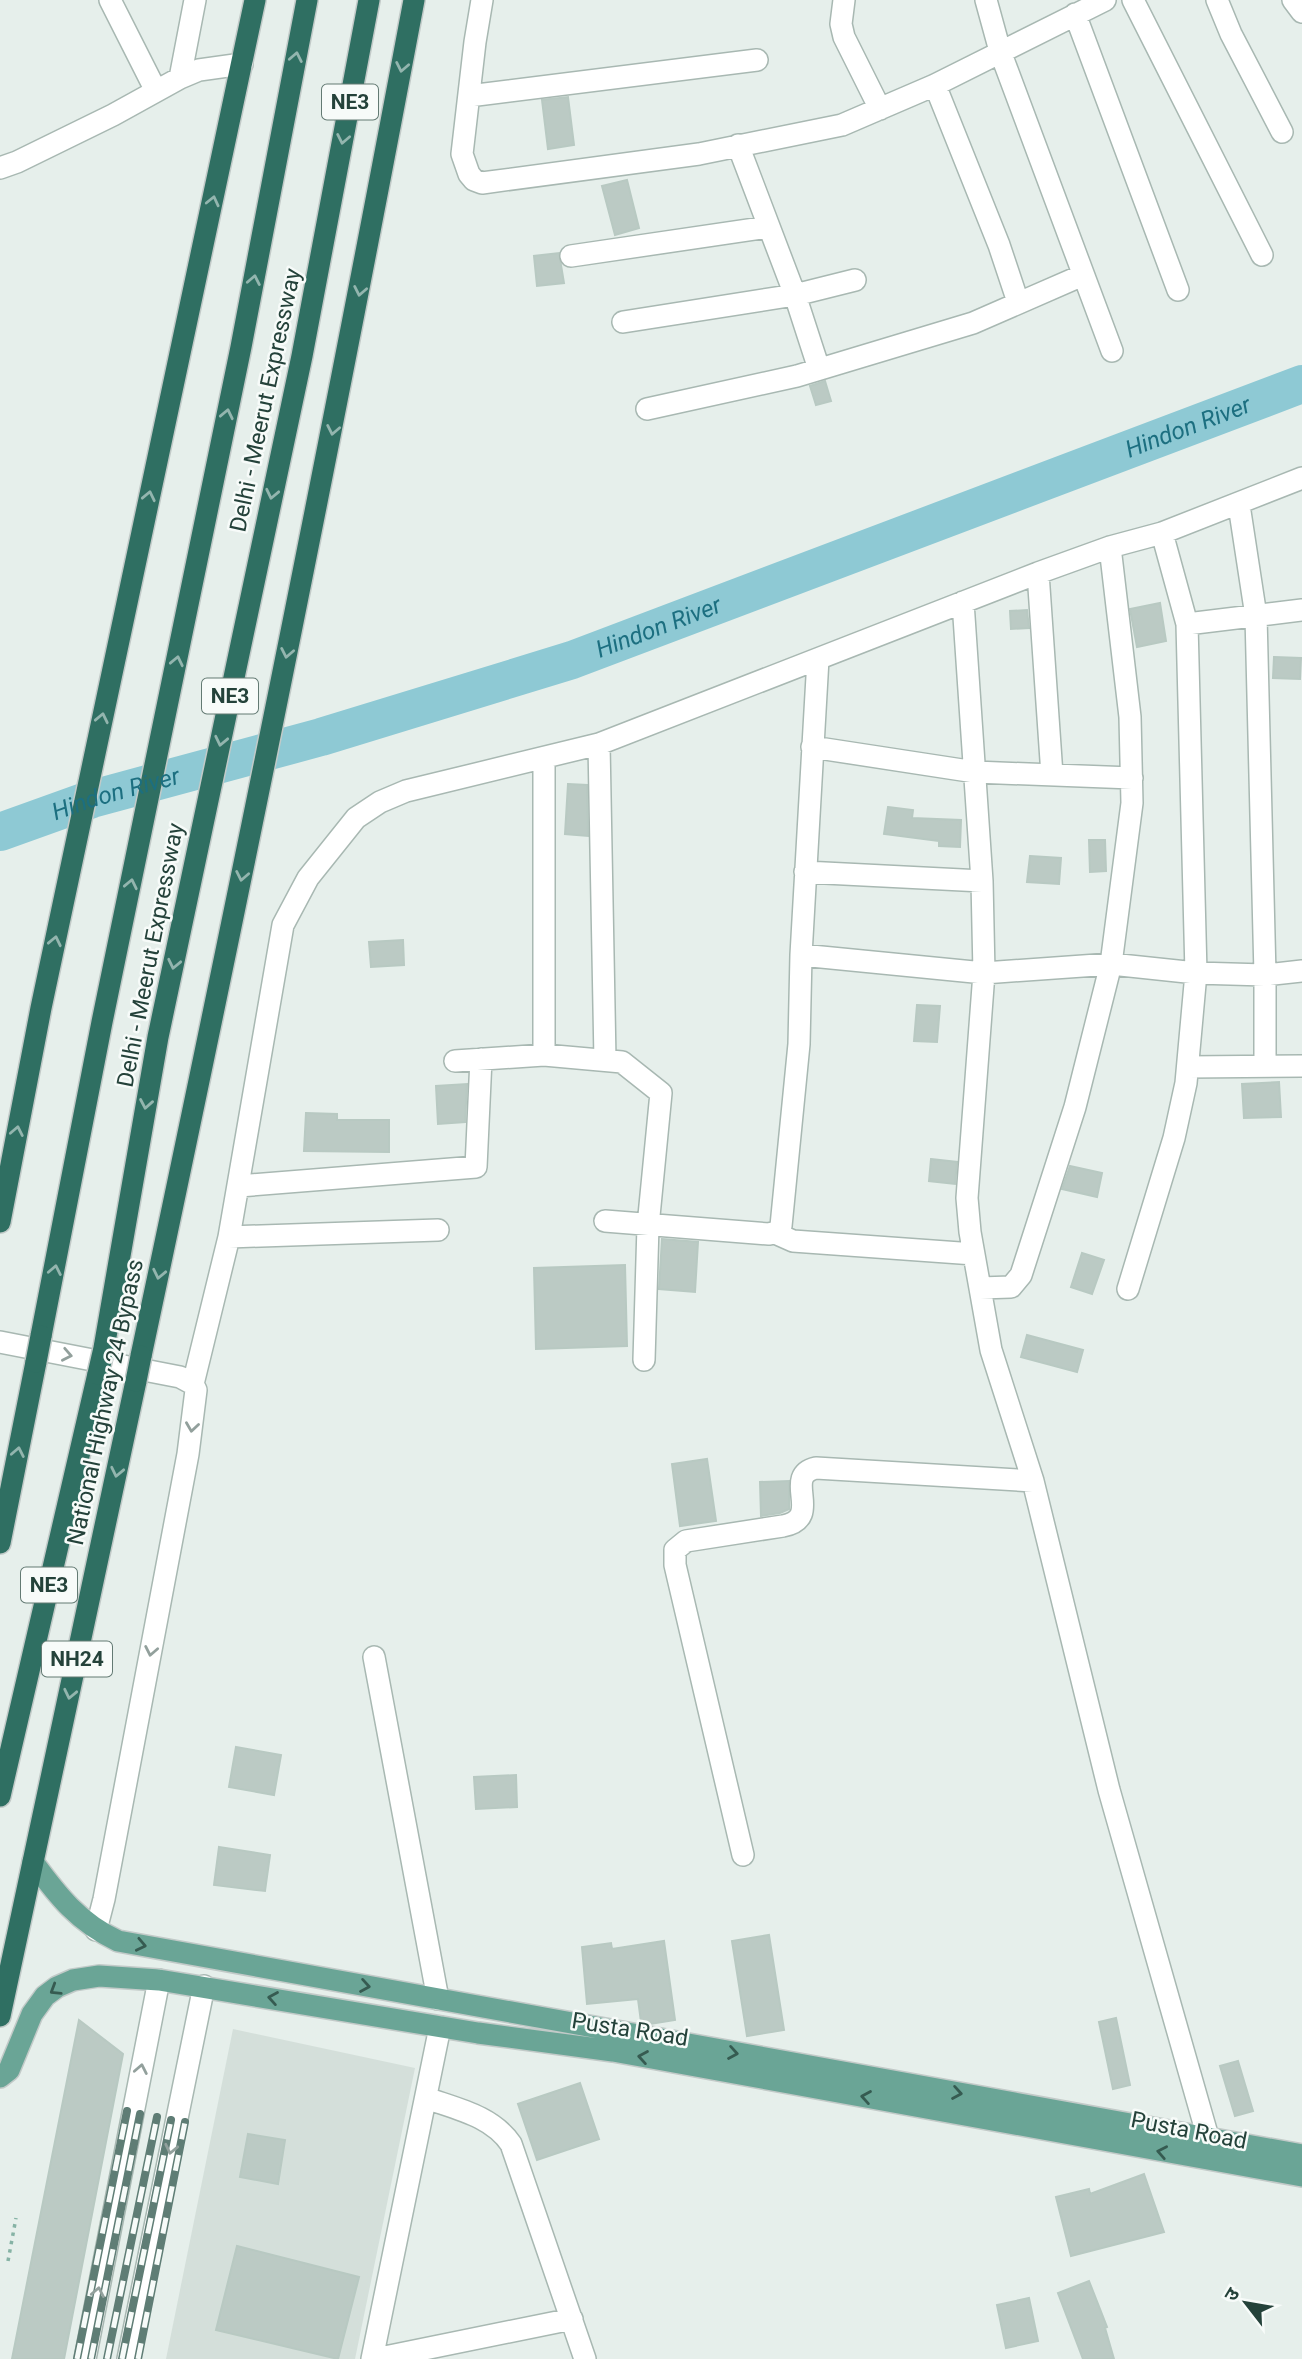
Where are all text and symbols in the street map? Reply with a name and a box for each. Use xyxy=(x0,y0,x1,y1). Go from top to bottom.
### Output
one-way arrow xyxy=(288,51,303,63)
one-way arrow xyxy=(395,61,410,73)
road number: NE3 xyxy=(322,84,378,119)
one-way arrow xyxy=(336,133,351,145)
one-way arrow xyxy=(204,195,219,207)
street label: Delhi - Meerut Expressway xyxy=(224,266,307,534)
one-way arrow xyxy=(246,274,261,286)
one-way arrow xyxy=(353,285,368,297)
water label: Hindon River xyxy=(1121,390,1255,464)
one-way arrow xyxy=(219,408,234,420)
one-way arrow xyxy=(326,424,341,436)
one-way arrow xyxy=(266,488,281,500)
one-way arrow xyxy=(140,490,155,502)
water label: Hindon River xyxy=(592,591,726,664)
one-way arrow xyxy=(281,647,296,659)
one-way arrow xyxy=(168,655,183,667)
road number: NE3 xyxy=(202,678,258,714)
one-way arrow xyxy=(93,712,108,724)
one-way arrow xyxy=(214,735,229,747)
water label: Hindon River xyxy=(48,762,184,826)
street label: Delhi - Meerut Expressway xyxy=(112,821,189,1089)
one-way arrow xyxy=(236,870,251,882)
one-way arrow xyxy=(122,878,137,890)
one-way arrow xyxy=(47,935,62,947)
one-way arrow xyxy=(167,958,182,970)
one-way arrow xyxy=(140,1098,155,1110)
one-way arrow xyxy=(9,1125,24,1137)
street label: National Highway 24 Bypass xyxy=(62,1257,149,1547)
one-way arrow xyxy=(46,1264,61,1276)
one-way arrow xyxy=(152,1268,167,1280)
one-way arrow xyxy=(61,1346,73,1361)
one-way arrow xyxy=(185,1421,200,1433)
one-way arrow xyxy=(10,1446,25,1458)
one-way arrow xyxy=(111,1465,126,1477)
road number: NE3 xyxy=(21,1568,77,1602)
road number: NH24 xyxy=(42,1642,112,1676)
one-way arrow xyxy=(144,1645,159,1657)
one-way arrow xyxy=(64,1688,78,1700)
one-way arrow xyxy=(135,1937,147,1952)
one-way arrow xyxy=(359,1978,371,1993)
one-way arrow xyxy=(49,1981,62,1994)
one-way arrow xyxy=(267,1991,279,2006)
street label: Pusta Road xyxy=(570,2007,690,2052)
one-way arrow xyxy=(727,2045,739,2060)
one-way arrow xyxy=(637,2050,648,2065)
one-way arrow xyxy=(133,2063,148,2075)
one-way arrow xyxy=(951,2085,963,2100)
one-way arrow xyxy=(860,2091,872,2106)
street label: Pusta Road xyxy=(1129,2106,1249,2155)
one-way arrow xyxy=(164,2143,179,2155)
one-way arrow xyxy=(1156,2145,1168,2160)
north arrow xyxy=(1211,2268,1281,2338)
text: उ xyxy=(1219,2283,1245,2305)
one-way arrow xyxy=(90,2286,105,2298)

